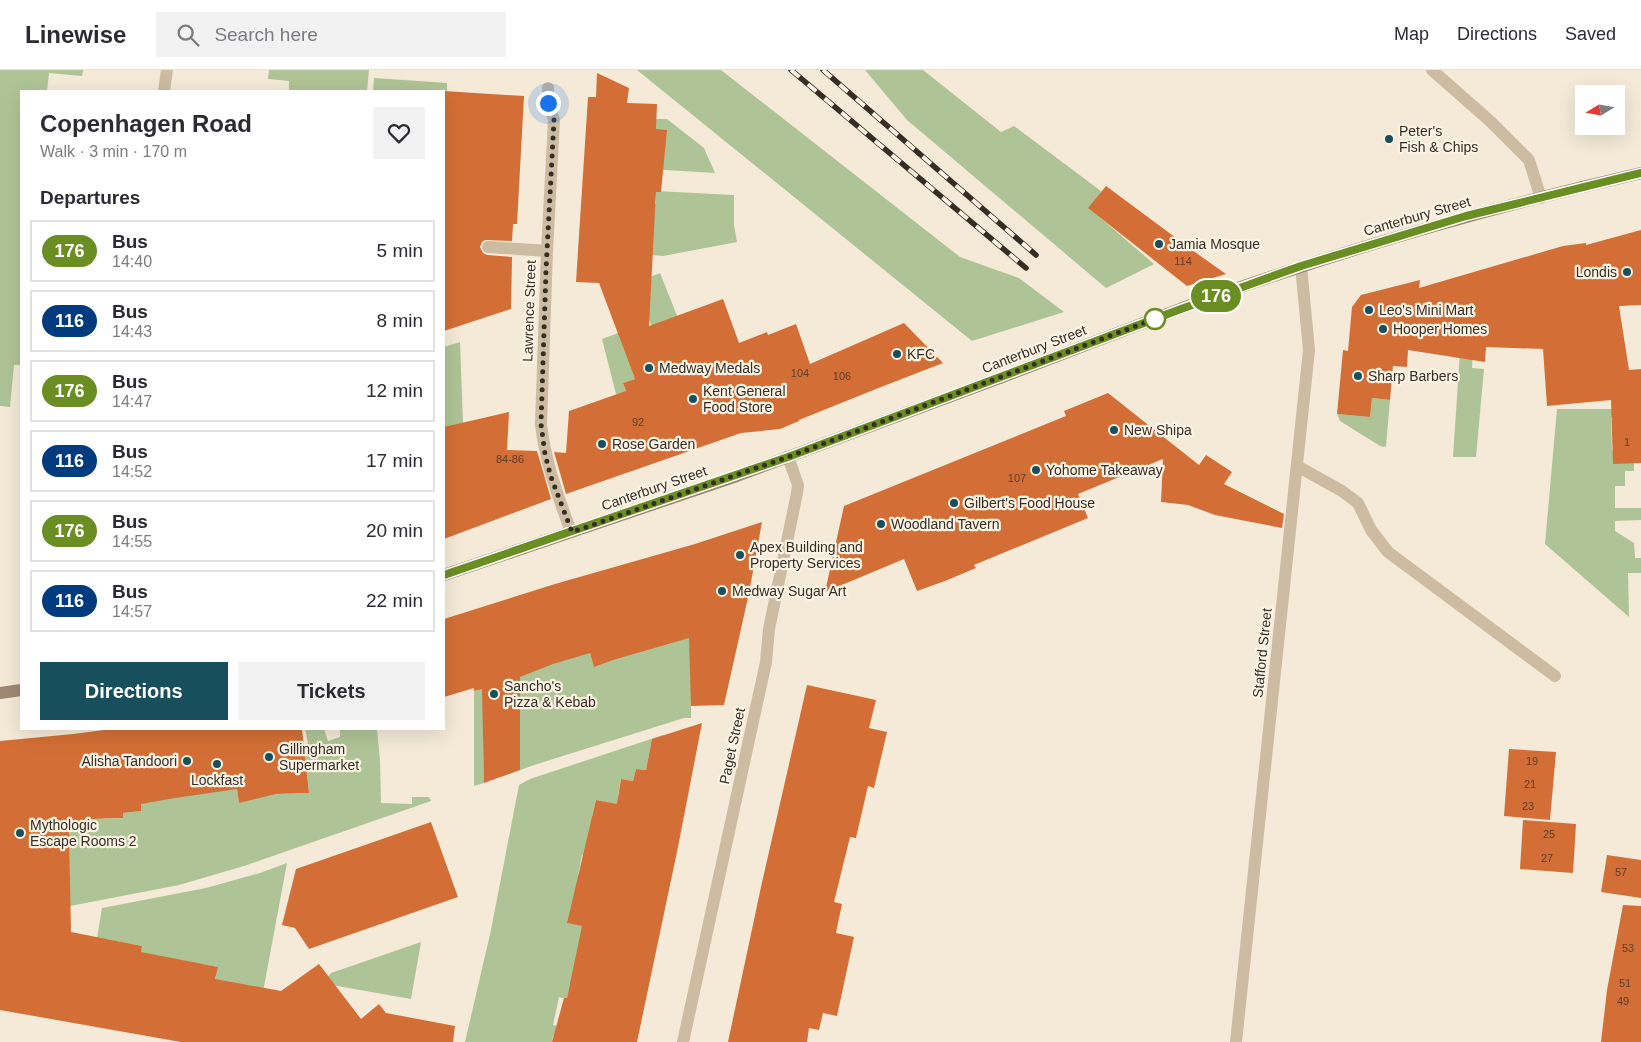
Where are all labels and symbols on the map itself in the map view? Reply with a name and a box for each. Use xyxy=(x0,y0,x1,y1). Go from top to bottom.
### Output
north arrow xyxy=(1575,85,1625,135)
your location xyxy=(536,91,561,116)
place label: Peter's Fish & Chips xyxy=(1399,123,1478,155)
marker: Peter's Fish & Chips xyxy=(1383,133,1395,145)
street label: Canterbury Street xyxy=(1362,193,1472,239)
place label: Jamia Mosque xyxy=(1169,236,1260,252)
marker: Jamia Mosque xyxy=(1153,238,1165,250)
house number: 114 xyxy=(1174,255,1192,267)
street label: Lawrence Street xyxy=(519,260,539,362)
place label: Londis xyxy=(1576,264,1617,280)
marker: Londis xyxy=(1621,266,1633,278)
line badge: 176 xyxy=(1187,280,1245,312)
place label: Leo's Mini Mart xyxy=(1379,302,1474,318)
marker: Leo's Mini Mart xyxy=(1363,304,1375,316)
unlabelled marker xyxy=(1144,308,1166,330)
place label: Hooper Homes xyxy=(1393,321,1487,337)
street label: Canterbury Street xyxy=(980,322,1089,376)
marker: Hooper Homes xyxy=(1377,323,1389,335)
place label: KFC xyxy=(907,346,935,362)
marker: KFC xyxy=(891,348,903,360)
place label: Medway Medals xyxy=(659,360,760,376)
marker: Medway Medals xyxy=(643,362,655,374)
house number: 104 xyxy=(791,367,809,379)
place label: Sharp Barbers xyxy=(1368,368,1458,384)
house number: 106 xyxy=(833,370,851,382)
marker: Sharp Barbers xyxy=(1352,370,1364,382)
place label: Kent General Food Store xyxy=(703,383,786,415)
marker: Kent General Food Store xyxy=(687,393,699,405)
house number: 92 xyxy=(632,416,644,428)
place label: New Shipa xyxy=(1124,422,1192,438)
marker: New Shipa xyxy=(1108,424,1120,436)
place label: Rose Garden xyxy=(612,436,695,452)
house number: 1 xyxy=(1624,436,1630,448)
marker: Rose Garden xyxy=(596,438,608,450)
house number: 84-86 xyxy=(496,453,524,465)
street label: Canterbury Street xyxy=(599,462,709,514)
place label: Yohome Takeaway xyxy=(1046,462,1163,478)
marker: Yohome Takeaway xyxy=(1030,464,1042,476)
house number: 107 xyxy=(1008,472,1026,484)
place label: Gilbert's Food House xyxy=(964,495,1095,511)
marker: Gilbert's Food House xyxy=(948,497,960,509)
place label: Woodland Tavern xyxy=(891,516,999,532)
marker: Woodland Tavern xyxy=(875,518,887,530)
place label: Apex Building and Property Services xyxy=(750,539,863,571)
marker: Apex Building and Property Services xyxy=(734,549,746,561)
place label: Medway Sugar Art xyxy=(732,583,846,599)
marker: Medway Sugar Art xyxy=(716,585,728,597)
street label: Stafford Street xyxy=(1249,607,1275,699)
place label: Sancho's Pizza & Kebab xyxy=(504,678,596,710)
marker: Sancho's Pizza & Kebab xyxy=(488,688,500,700)
street label: Paget Street xyxy=(716,706,748,786)
place label: Gillingham Supermarket xyxy=(279,741,359,773)
marker: Gillingham Supermarket xyxy=(263,751,275,763)
place label: Alisha Tandoori xyxy=(82,753,177,769)
marker: Alisha Tandoori xyxy=(181,755,193,767)
house number: 19 xyxy=(1526,755,1538,767)
marker: Lockfast xyxy=(211,758,223,770)
place label: Lockfast xyxy=(191,772,243,788)
house number: 21 xyxy=(1524,778,1536,790)
house number: 23 xyxy=(1522,800,1534,812)
place label: Mythologic Escape Rooms 2 xyxy=(30,817,137,849)
marker: Mythologic Escape Rooms 2 xyxy=(14,827,26,839)
house number: 25 xyxy=(1543,828,1555,840)
house number: 27 xyxy=(1541,852,1553,864)
house number: 57 xyxy=(1615,866,1627,878)
house number: 53 xyxy=(1622,942,1634,954)
house number: 51 xyxy=(1619,977,1631,989)
house number: 49 xyxy=(1617,995,1629,1007)

